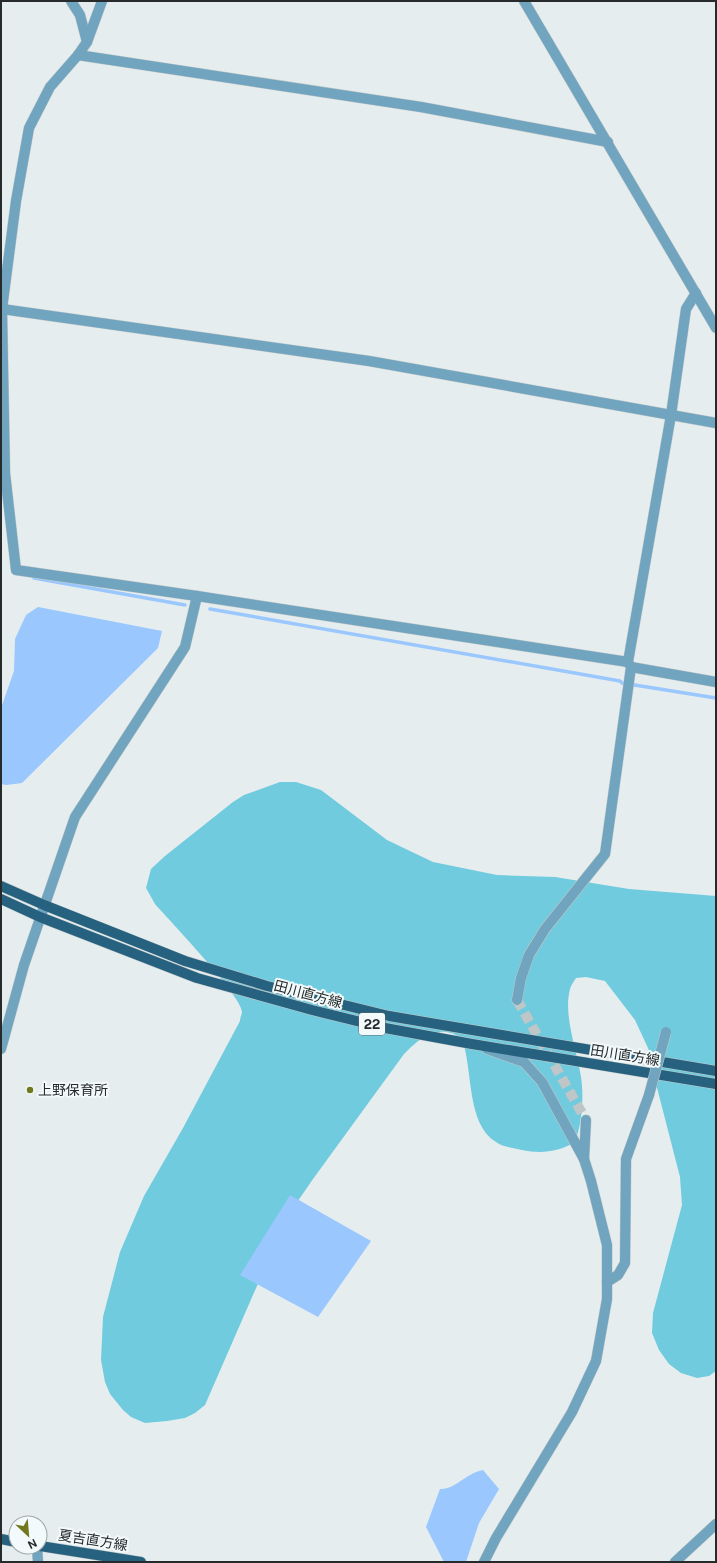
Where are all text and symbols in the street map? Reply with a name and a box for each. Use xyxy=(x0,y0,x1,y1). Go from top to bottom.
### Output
street label: 田川直方線 xyxy=(272,977,344,1011)
road number: 22 xyxy=(359,1013,385,1035)
street label: 田川直方線 xyxy=(589,1042,661,1068)
place label: 上野保育所 xyxy=(38,1082,108,1098)
marker: 上野保育所 xyxy=(25,1085,35,1095)
north arrow xyxy=(8,1515,48,1555)
street label: 夏吉直方線 xyxy=(57,1527,129,1553)
text: N xyxy=(26,1537,39,1551)

